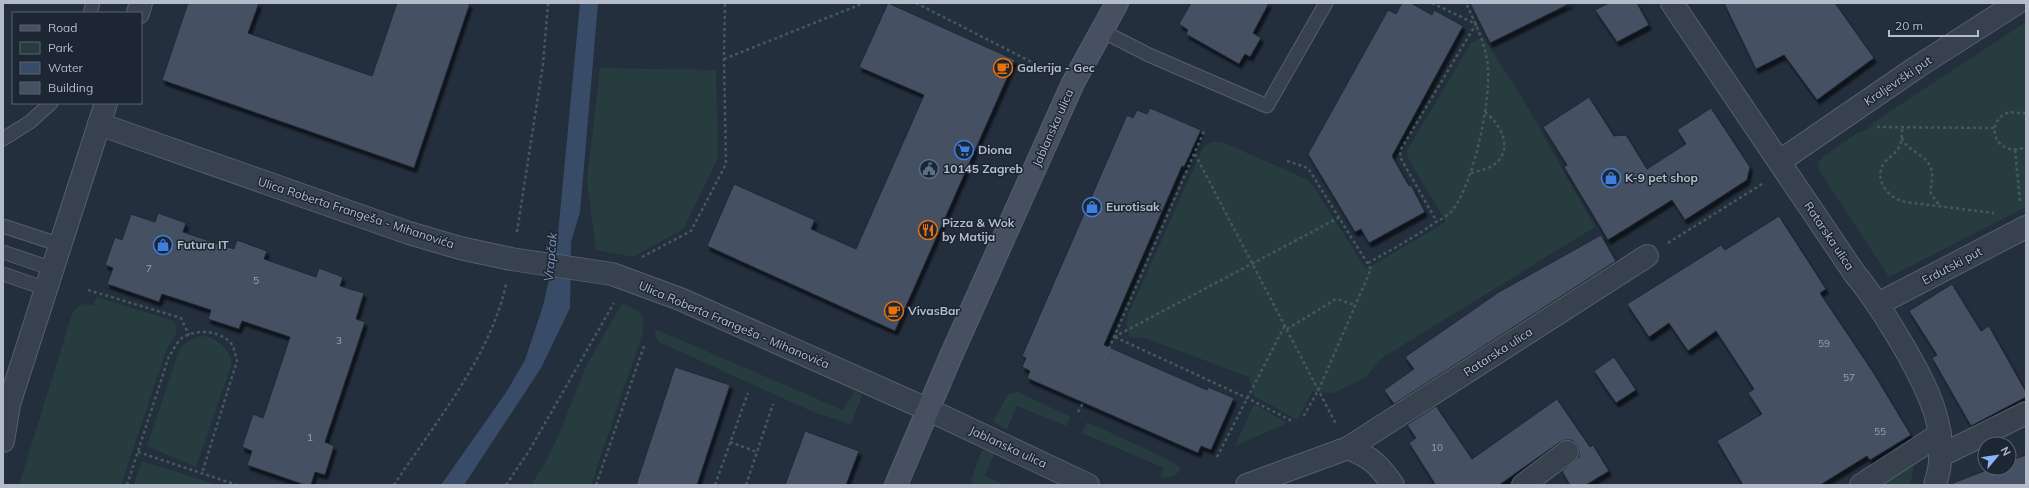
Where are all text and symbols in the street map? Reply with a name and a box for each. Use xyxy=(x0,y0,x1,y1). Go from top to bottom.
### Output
legend xyxy=(12,12,142,104)
scale bar xyxy=(1889,12,1978,38)
text: 20 m xyxy=(1895,18,1923,33)
text: Road xyxy=(48,20,77,35)
text: Park xyxy=(48,40,74,55)
street label: Kraljevrški put xyxy=(1861,52,1934,109)
cafe icon: Galerija - Gec xyxy=(992,57,1014,79)
text: Water xyxy=(48,60,84,75)
place label: Galerija - Gec xyxy=(1017,60,1095,75)
text: Building xyxy=(48,80,93,95)
street label: Jablanska ulica xyxy=(1029,87,1076,169)
supermarket icon: Diona xyxy=(953,139,975,161)
place label: Diona xyxy=(978,142,1012,157)
public building icon: 10145 Zagreb xyxy=(918,158,940,180)
place label: 10145 Zagreb xyxy=(943,161,1023,176)
shop icon: K-9 pet shop xyxy=(1600,167,1622,189)
place label: K-9 pet shop xyxy=(1625,170,1698,185)
street label: Ulica Roberta Frangeša - Mihanovića xyxy=(256,174,456,251)
shop icon: Eurotisak xyxy=(1081,196,1103,218)
place label: Eurotisak xyxy=(1106,199,1160,214)
street label: Ratarska ulica xyxy=(1801,199,1858,273)
place label: Pizza & Wok by Matija xyxy=(942,215,1015,244)
restaurant icon: Pizza & Wok by Matija xyxy=(917,219,939,241)
water label: Vrapčak xyxy=(540,231,560,282)
shop icon: Futura IT xyxy=(152,234,174,256)
place label: Futura IT xyxy=(177,237,229,252)
street label: Erdutski put xyxy=(1919,243,1984,288)
house number: 7 xyxy=(146,262,152,275)
house number: 5 xyxy=(253,274,259,287)
street label: Ulica Roberta Frangeša - Mihanovića xyxy=(637,277,832,372)
cafe icon: VivasBar xyxy=(883,300,905,322)
place label: VivasBar xyxy=(907,303,960,318)
street label: Ratarska ulica xyxy=(1460,324,1535,379)
house number: 3 xyxy=(336,334,342,347)
house number: 59 xyxy=(1818,337,1830,350)
house number: 57 xyxy=(1843,371,1855,384)
street label: Jablanska ulica xyxy=(967,422,1049,471)
house number: 55 xyxy=(1874,425,1886,438)
house number: 1 xyxy=(307,431,313,444)
north arrow xyxy=(1977,436,2017,476)
house number: 10 xyxy=(1431,441,1443,454)
text: N xyxy=(1998,444,2014,458)

